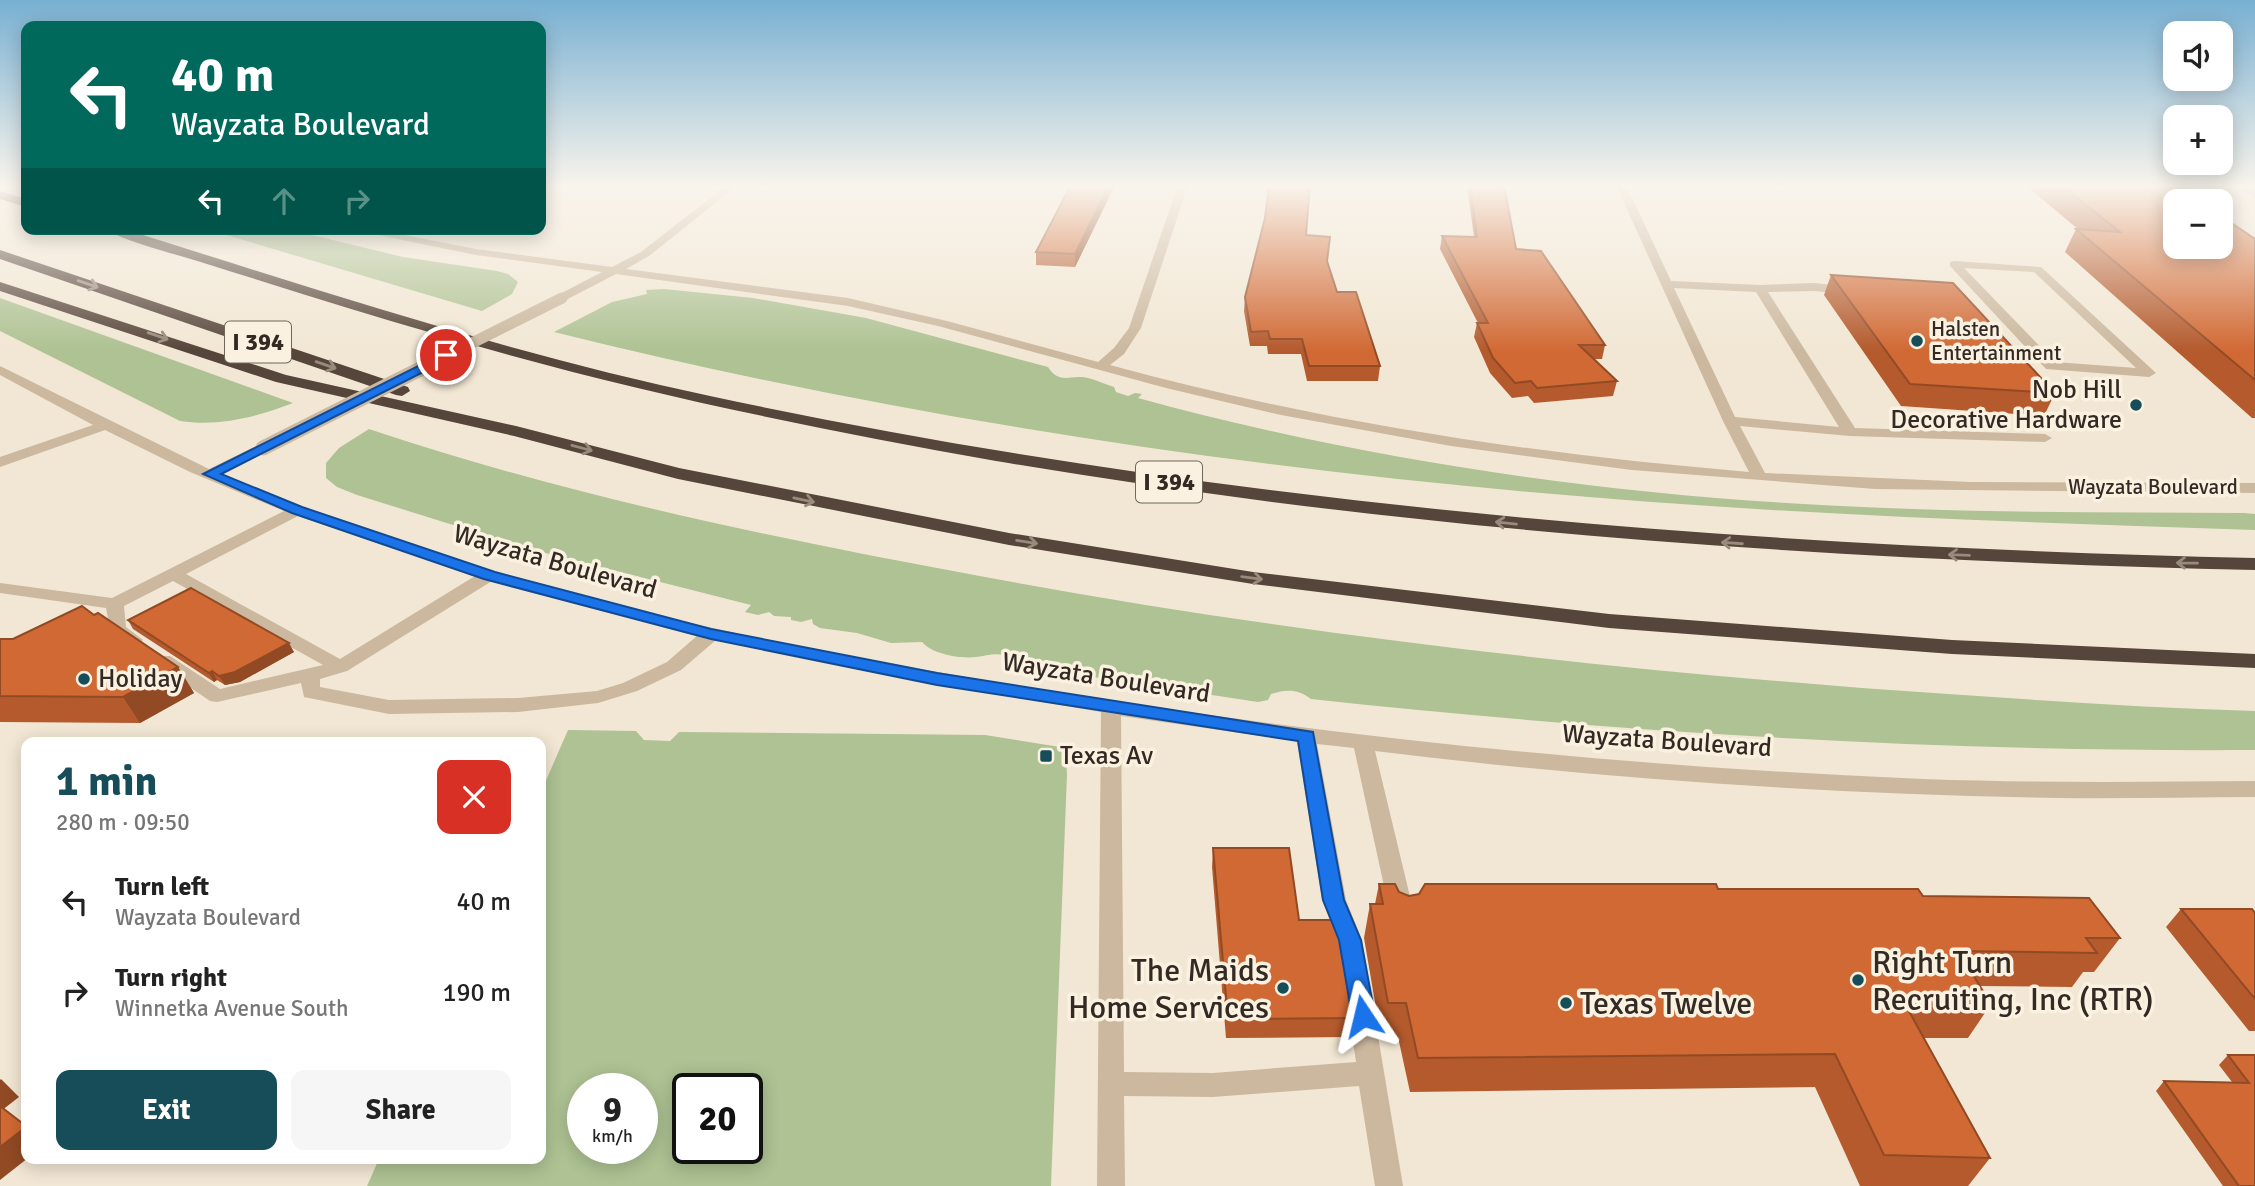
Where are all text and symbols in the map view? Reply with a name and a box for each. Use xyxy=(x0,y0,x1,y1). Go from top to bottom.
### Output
map controls xyxy=(2163,21,2233,259)
button: sound xyxy=(2163,21,2233,91)
text: 40 m xyxy=(171,45,274,105)
icon: left xyxy=(56,49,147,140)
text: Wayzata Boulevard xyxy=(171,105,430,144)
button: + xyxy=(2163,105,2233,175)
icon: left xyxy=(192,182,230,220)
icon: ahead xyxy=(265,182,303,220)
icon: right xyxy=(338,182,376,220)
button: − xyxy=(2163,189,2233,259)
one-way arrow xyxy=(76,279,98,291)
place label: Halsten Entertainment xyxy=(1931,316,2061,366)
road number: I 394 xyxy=(225,321,291,362)
pin xyxy=(416,325,476,385)
one-way arrow xyxy=(147,331,169,343)
marker: Halsten Entertainment xyxy=(1909,333,1925,349)
icon: arrive xyxy=(427,336,465,374)
one-way arrow xyxy=(315,360,337,372)
place label: Nob Hill Decorative Hardware xyxy=(1890,374,2122,436)
marker: Nob Hill Decorative Hardware xyxy=(2128,397,2144,413)
one-way arrow xyxy=(570,442,593,455)
road number: I 394 xyxy=(1136,462,1202,503)
street label: Wayzata Boulevard xyxy=(2068,474,2238,500)
one-way arrow xyxy=(792,493,815,507)
one-way arrow xyxy=(1495,516,1517,529)
street label: Wayzata Boulevard xyxy=(450,518,660,606)
one-way arrow xyxy=(1015,536,1038,549)
one-way arrow xyxy=(1721,536,1744,549)
one-way arrow xyxy=(1948,549,1971,562)
one-way arrow xyxy=(2176,556,2199,570)
one-way arrow xyxy=(1240,571,1263,584)
street label: Wayzata Boulevard xyxy=(1000,646,1212,710)
place label: Holiday xyxy=(98,663,182,695)
marker: Holiday xyxy=(76,671,92,687)
street label: Wayzata Boulevard xyxy=(1561,718,1773,764)
place label: Texas Av xyxy=(1060,740,1153,772)
marker: Texas Av xyxy=(1038,748,1054,764)
text: 1 min xyxy=(56,756,157,807)
button: close xyxy=(437,760,511,834)
text: 280 m · 09:50 xyxy=(56,808,190,837)
text: Turn left xyxy=(115,871,209,903)
icon: left xyxy=(56,883,94,921)
text: 40 m xyxy=(456,886,511,918)
text: Wayzata Boulevard xyxy=(115,903,301,932)
place label: Right Turn Recruiting, Inc (RTR) xyxy=(1872,943,2154,1019)
place label: The Maids Home Services xyxy=(1068,951,1269,1027)
text: Turn right xyxy=(115,962,227,994)
marker: Right Turn Recruiting, Inc (RTR) xyxy=(1850,972,1866,988)
icon: right xyxy=(56,974,94,1012)
text: 190 m xyxy=(442,977,511,1009)
position arrow xyxy=(1326,979,1400,1053)
marker: The Maids Home Services xyxy=(1275,980,1291,996)
place label: Texas Twelve xyxy=(1580,984,1752,1023)
text: Winnetka Avenue South xyxy=(115,994,349,1023)
marker: Texas Twelve xyxy=(1558,995,1574,1011)
button: Exit xyxy=(56,1070,277,1150)
button: Share xyxy=(291,1070,511,1150)
speed limit sign: 20 xyxy=(672,1073,763,1164)
text: 9 xyxy=(603,1088,622,1131)
text: km/h xyxy=(592,1125,633,1147)

